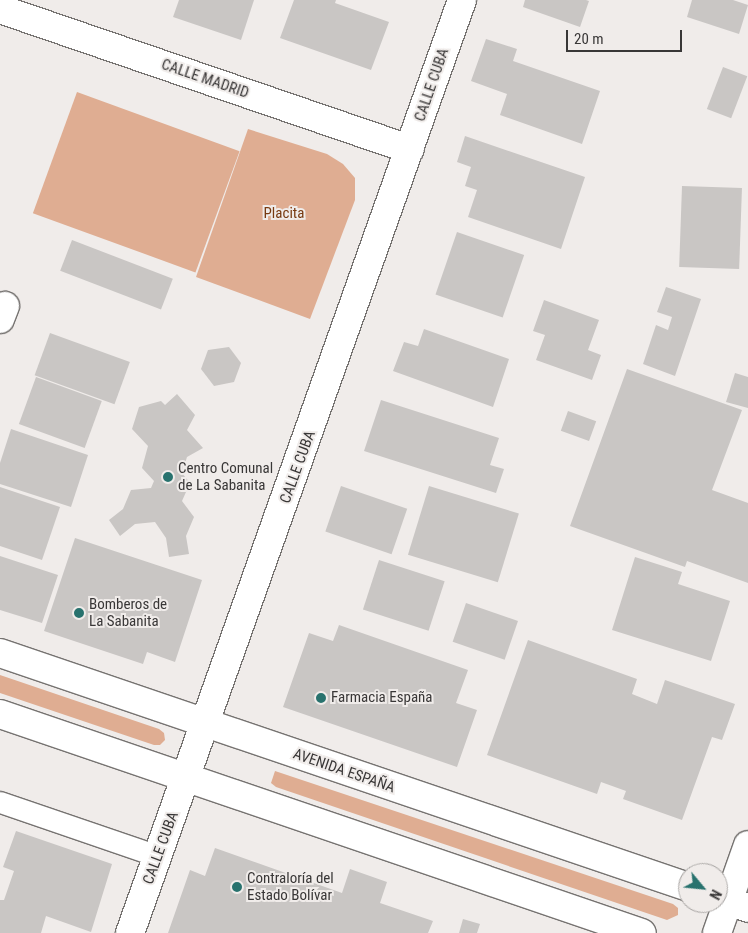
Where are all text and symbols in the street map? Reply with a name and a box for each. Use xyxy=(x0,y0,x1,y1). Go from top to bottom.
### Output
scale bar xyxy=(568,20,684,52)
text: 20 m xyxy=(574,30,604,48)
street label: CALLE CUBA xyxy=(411,46,453,124)
street label: CALLE MADRID xyxy=(159,56,251,102)
park label: Placita xyxy=(264,205,304,223)
street label: CALLE CUBA xyxy=(277,428,319,506)
place label: Centro Comunal de La Sabanita xyxy=(178,459,273,494)
marker: Centro Comunal de La Sabanita xyxy=(162,471,174,483)
place label: Bomberos de La Sabanita xyxy=(89,595,167,630)
marker: Bomberos de La Sabanita xyxy=(73,607,85,619)
place label: Farmacia España xyxy=(331,689,433,707)
marker: Farmacia España xyxy=(315,692,327,704)
street label: AVENIDA ESPAÑA xyxy=(291,745,397,797)
street label: CALLE CUBA xyxy=(140,809,182,887)
north arrow xyxy=(678,863,728,913)
place label: Contraloría del Estado Bolívar xyxy=(247,869,334,904)
marker: Contraloría del Estado Bolívar xyxy=(231,881,243,893)
text: N xyxy=(706,887,724,902)

